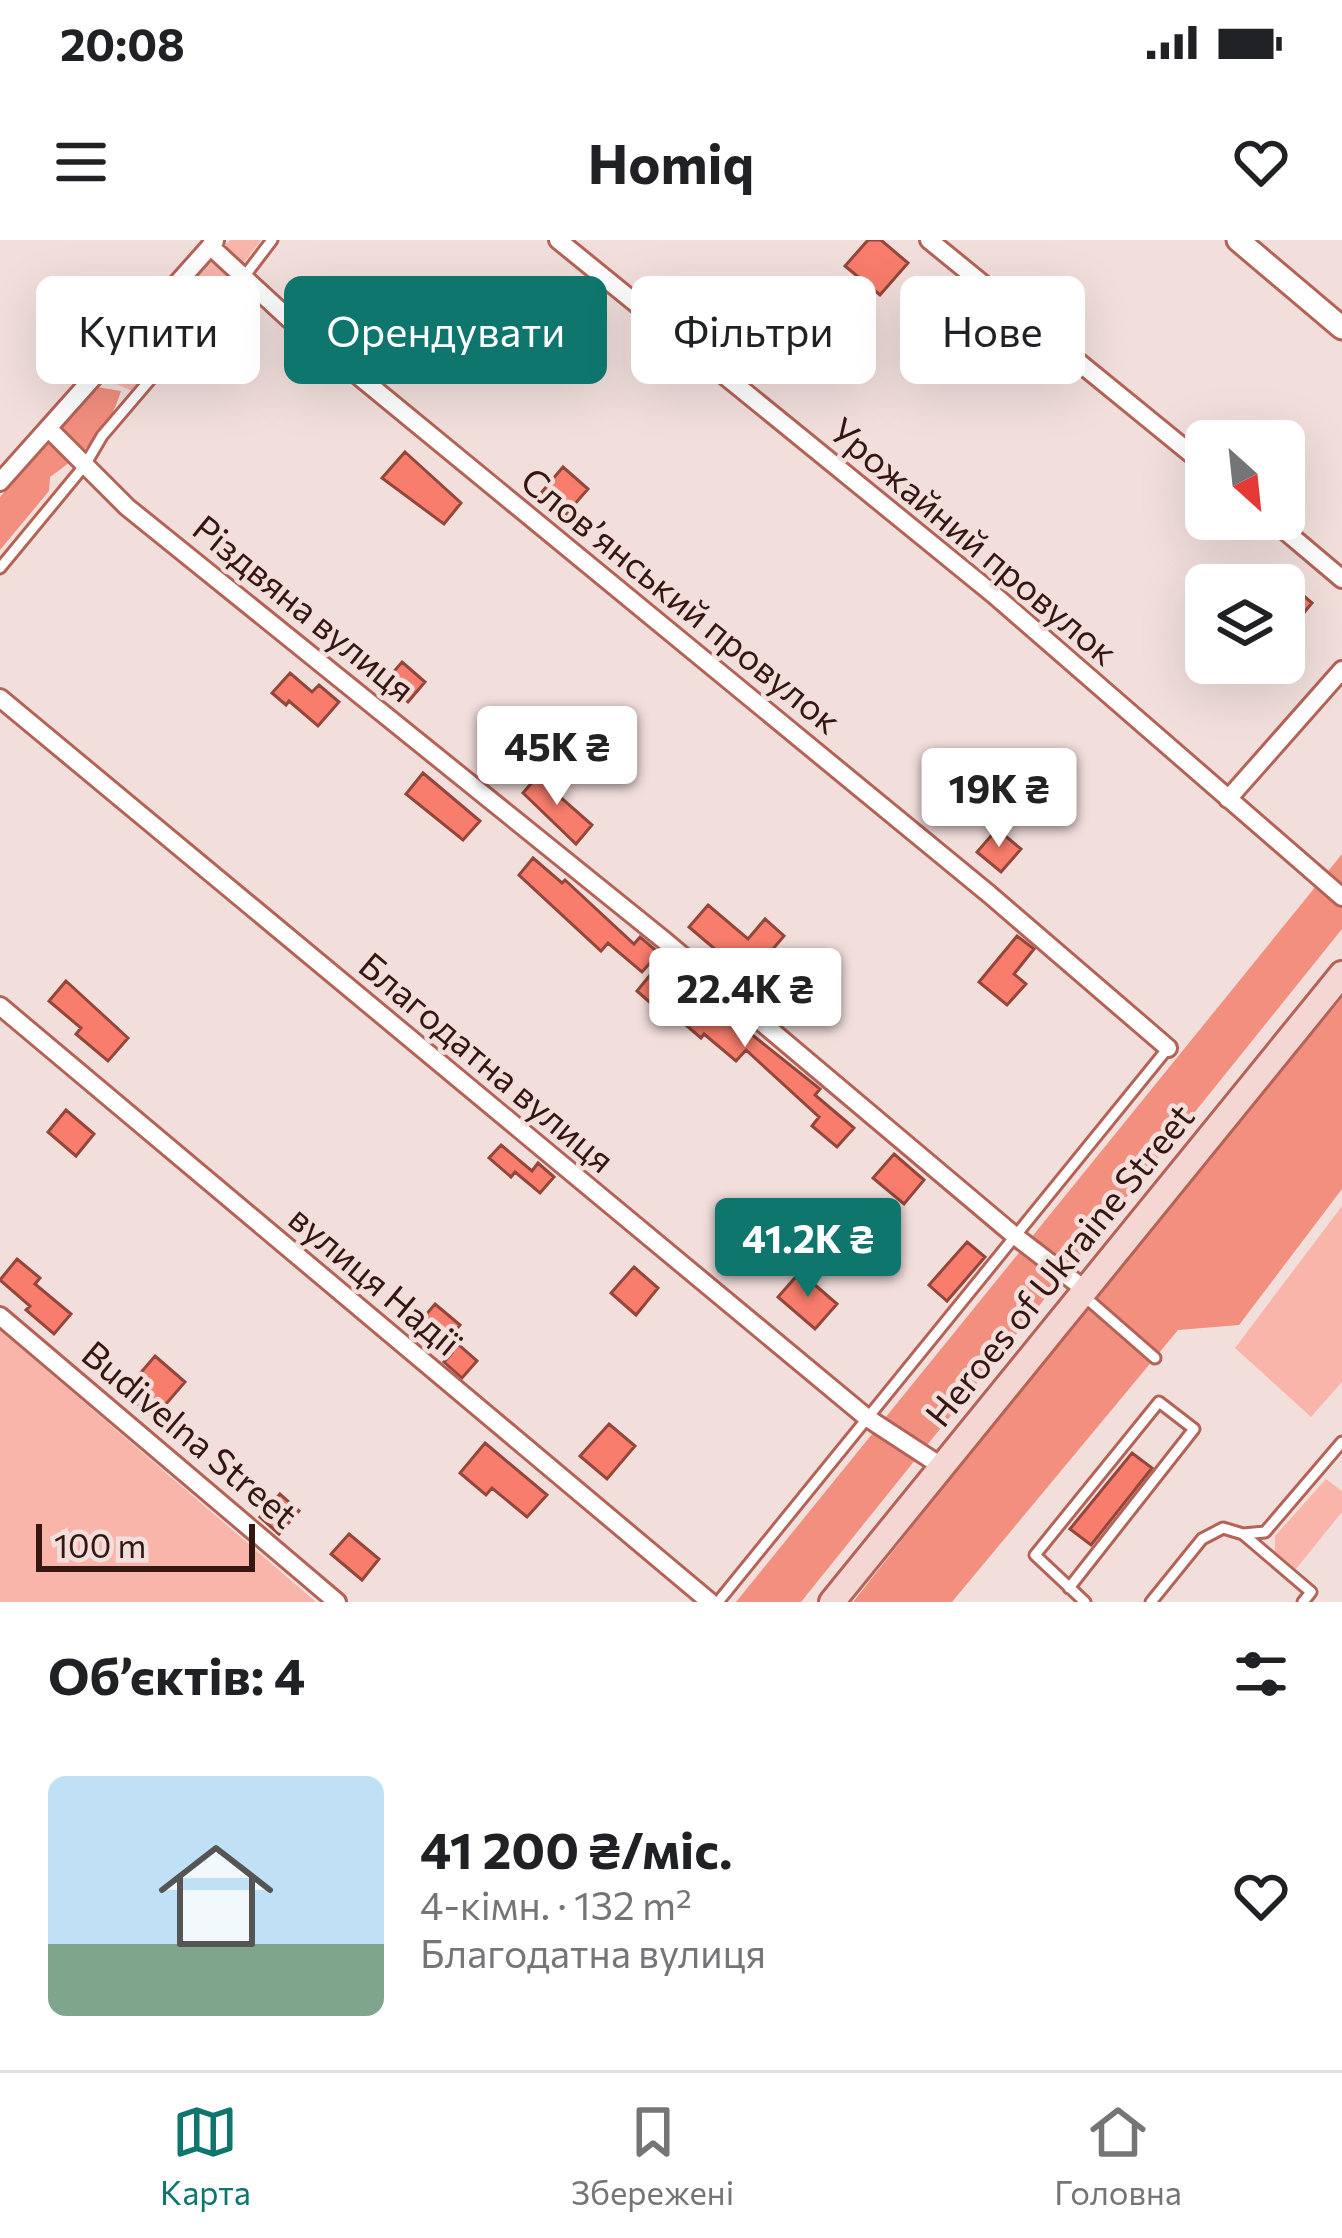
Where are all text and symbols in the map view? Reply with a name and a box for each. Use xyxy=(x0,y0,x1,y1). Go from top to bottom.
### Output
text: 20:08 xyxy=(60,15,185,70)
icon: menu xyxy=(48,129,114,195)
text: Homiq xyxy=(588,129,754,195)
icon: heart xyxy=(1228,129,1294,195)
chip: Купити xyxy=(36,276,260,384)
chip: Орендувати xyxy=(284,276,607,384)
chip: Фільтри xyxy=(631,276,876,384)
chip: Нове xyxy=(900,276,1085,384)
street label: Урожайний провулок xyxy=(822,407,1128,673)
north arrow xyxy=(1185,420,1305,540)
map controls xyxy=(1185,420,1305,684)
street label: Словʼянський провулок xyxy=(513,456,851,742)
street label: Різдвяна вулиця xyxy=(185,504,425,710)
button: layers xyxy=(1185,564,1305,684)
pin: 45K ₴ xyxy=(473,706,641,808)
text: 45K ₴ xyxy=(504,721,610,769)
pin: 19K ₴ xyxy=(915,748,1083,850)
text: 19K ₴ xyxy=(949,763,1049,811)
street label: Благодатна вулиця xyxy=(352,942,624,1180)
pin: 22.4K ₴ xyxy=(634,948,856,1050)
text: 22.4K ₴ xyxy=(676,963,814,1011)
street label: Heroes of Ukraine Street xyxy=(914,1094,1202,1434)
street label: вулиця Надії xyxy=(281,1195,471,1364)
pin: 41.2K ₴ xyxy=(697,1198,919,1300)
text: 41.2K ₴ xyxy=(742,1213,874,1261)
street label: Budivelna Street xyxy=(74,1330,308,1536)
scale bar xyxy=(36,1518,255,1571)
text: 100 m xyxy=(54,1524,146,1565)
icon: filters xyxy=(1228,1641,1294,1707)
text: Об’єктів: 4 xyxy=(48,1643,305,1706)
text: 41 200 ₴/міс. xyxy=(420,1817,732,1880)
icon: home xyxy=(144,1824,288,1968)
icon: heart xyxy=(1228,1863,1294,1929)
text: 4-кімн. · 132 m² xyxy=(420,1880,692,1928)
text: Благодатна вулиця xyxy=(420,1928,766,1976)
tab: Карта xyxy=(160,2099,251,2212)
tab: Збережені xyxy=(571,2099,734,2212)
tab: Головна xyxy=(1054,2099,1182,2212)

